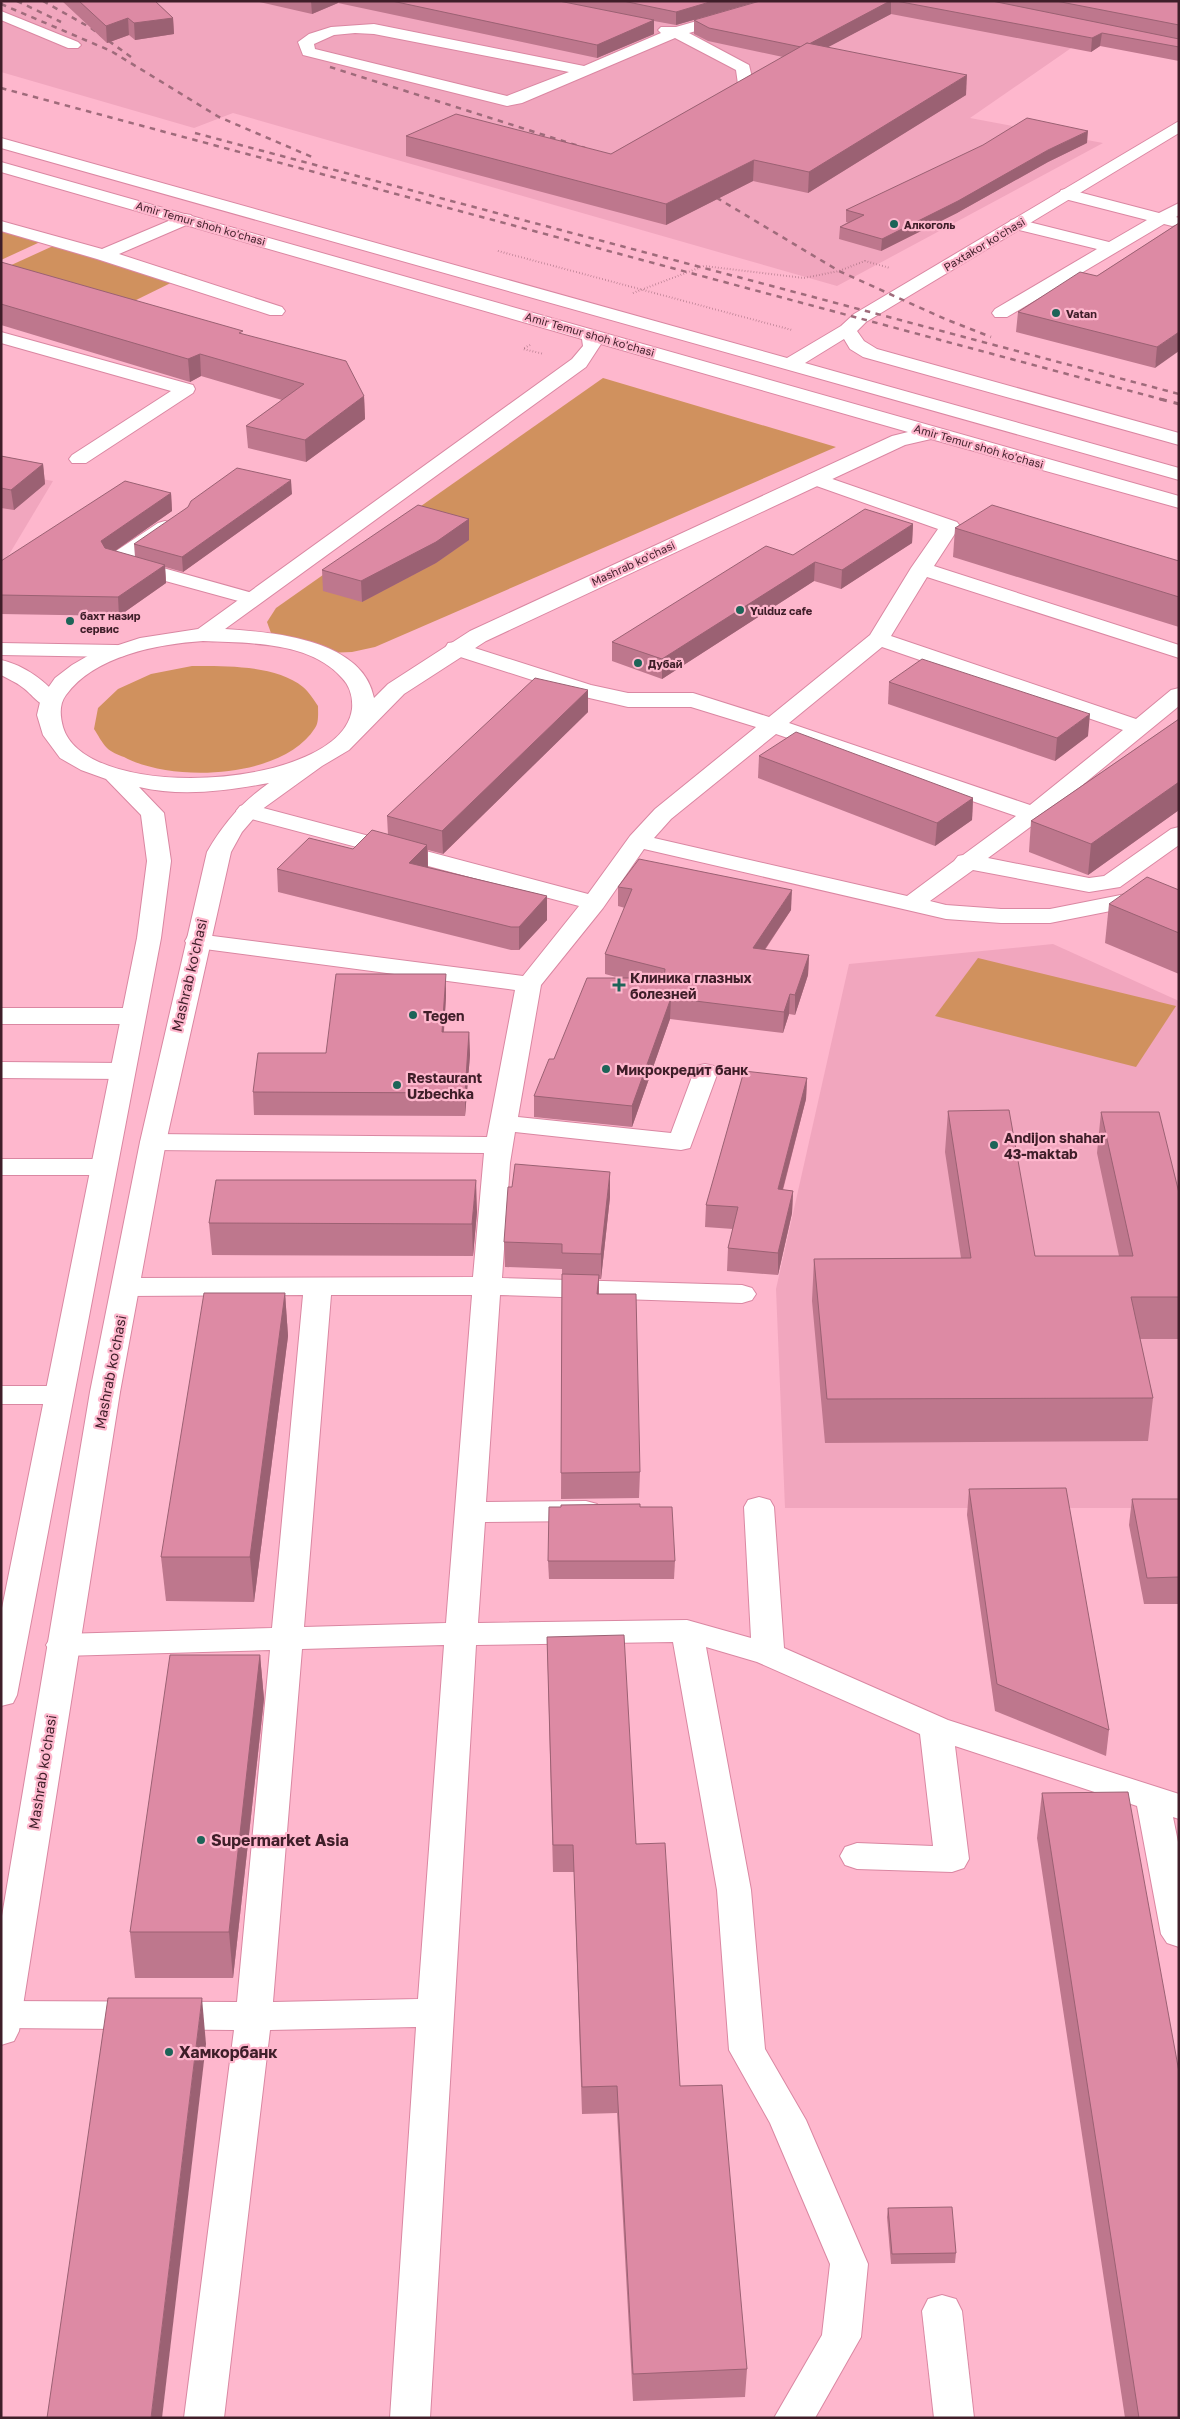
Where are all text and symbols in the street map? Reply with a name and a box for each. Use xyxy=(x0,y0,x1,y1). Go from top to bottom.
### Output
street label: Amir Temur shoh ko'chasi xyxy=(135,198,267,248)
street label: Paxtakor ko'chasi xyxy=(941,215,1027,273)
marker: Алкоголь xyxy=(888,218,900,230)
place label: Алкоголь xyxy=(904,218,955,231)
marker: Vatan xyxy=(1050,307,1062,319)
place label: Vatan xyxy=(1066,307,1097,320)
street label: Amir Temur shoh ko'chasi xyxy=(524,309,656,359)
street label: Amir Temur shoh ko'chasi xyxy=(913,421,1045,471)
street label: Mashrab ko'chasi xyxy=(589,538,677,588)
marker: Yulduz cafe xyxy=(734,604,746,616)
place label: Yulduz cafe xyxy=(750,604,813,617)
place label: бахт назир сервис xyxy=(80,609,141,635)
marker: бахт назир сервис xyxy=(64,615,76,627)
marker: Дубай xyxy=(632,657,644,669)
place label: Дубай xyxy=(648,657,683,670)
street label: Mashrab ko'chasi xyxy=(168,917,210,1033)
place label: Клиника глазных болезней xyxy=(630,969,752,1002)
marker: Клиника глазных болезней xyxy=(612,978,626,992)
place label: Tegen xyxy=(423,1007,465,1024)
marker: Tegen xyxy=(407,1009,419,1021)
place label: Микрокредит банк xyxy=(616,1061,748,1078)
marker: Микрокредит банк xyxy=(600,1063,612,1075)
place label: Restaurant Uzbechka xyxy=(407,1069,482,1102)
marker: Restaurant Uzbechka xyxy=(391,1079,403,1091)
place label: Andijon shahar 43-maktab xyxy=(1004,1129,1106,1162)
marker: Andijon shahar 43-maktab xyxy=(988,1139,1000,1151)
street label: Mashrab ko'chasi xyxy=(91,1314,129,1430)
street label: Mashrab ko'chasi xyxy=(25,1714,59,1830)
place label: Supermarket Asia xyxy=(211,1830,349,1850)
marker: Supermarket Asia xyxy=(195,1834,207,1846)
place label: Хамкорбанк xyxy=(179,2042,278,2062)
marker: Хамкорбанк xyxy=(163,2046,175,2058)

